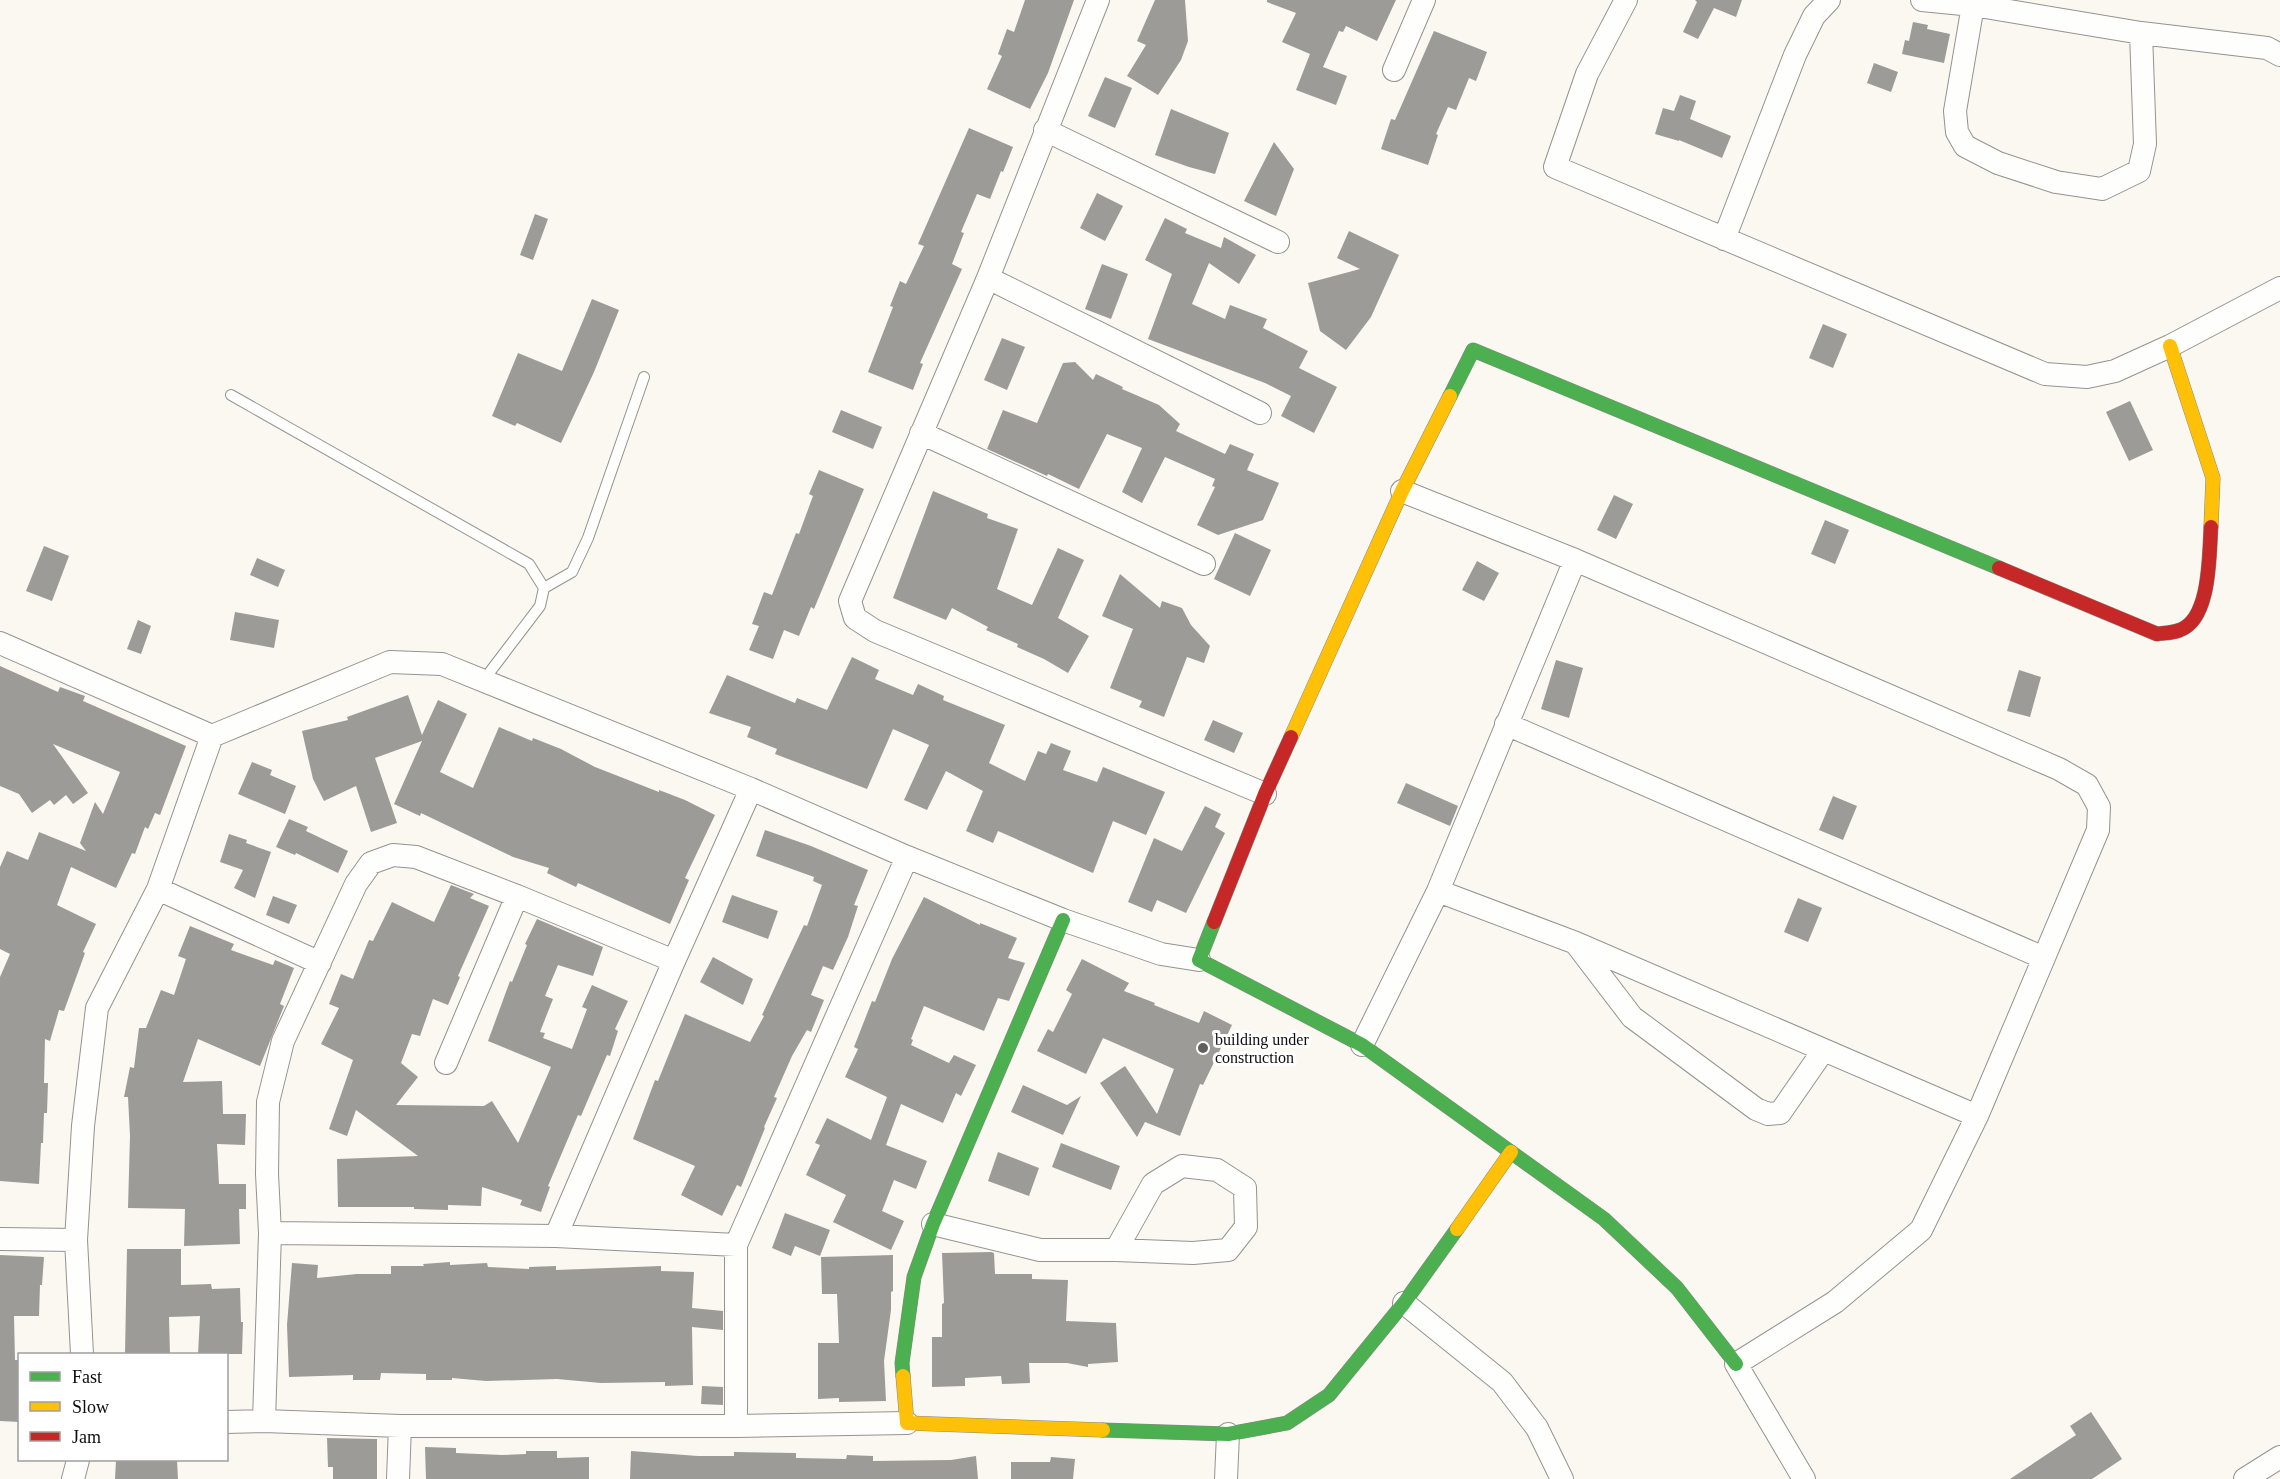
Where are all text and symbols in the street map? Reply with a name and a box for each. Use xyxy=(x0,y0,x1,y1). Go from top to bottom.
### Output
place label: building under construction xyxy=(1215,1031,1309,1066)
marker: building under construction xyxy=(1196,1041,1210,1055)
legend xyxy=(18,1353,228,1461)
text: Fast xyxy=(72,1367,102,1387)
text: Slow xyxy=(72,1397,109,1417)
text: Jam xyxy=(72,1427,101,1447)

